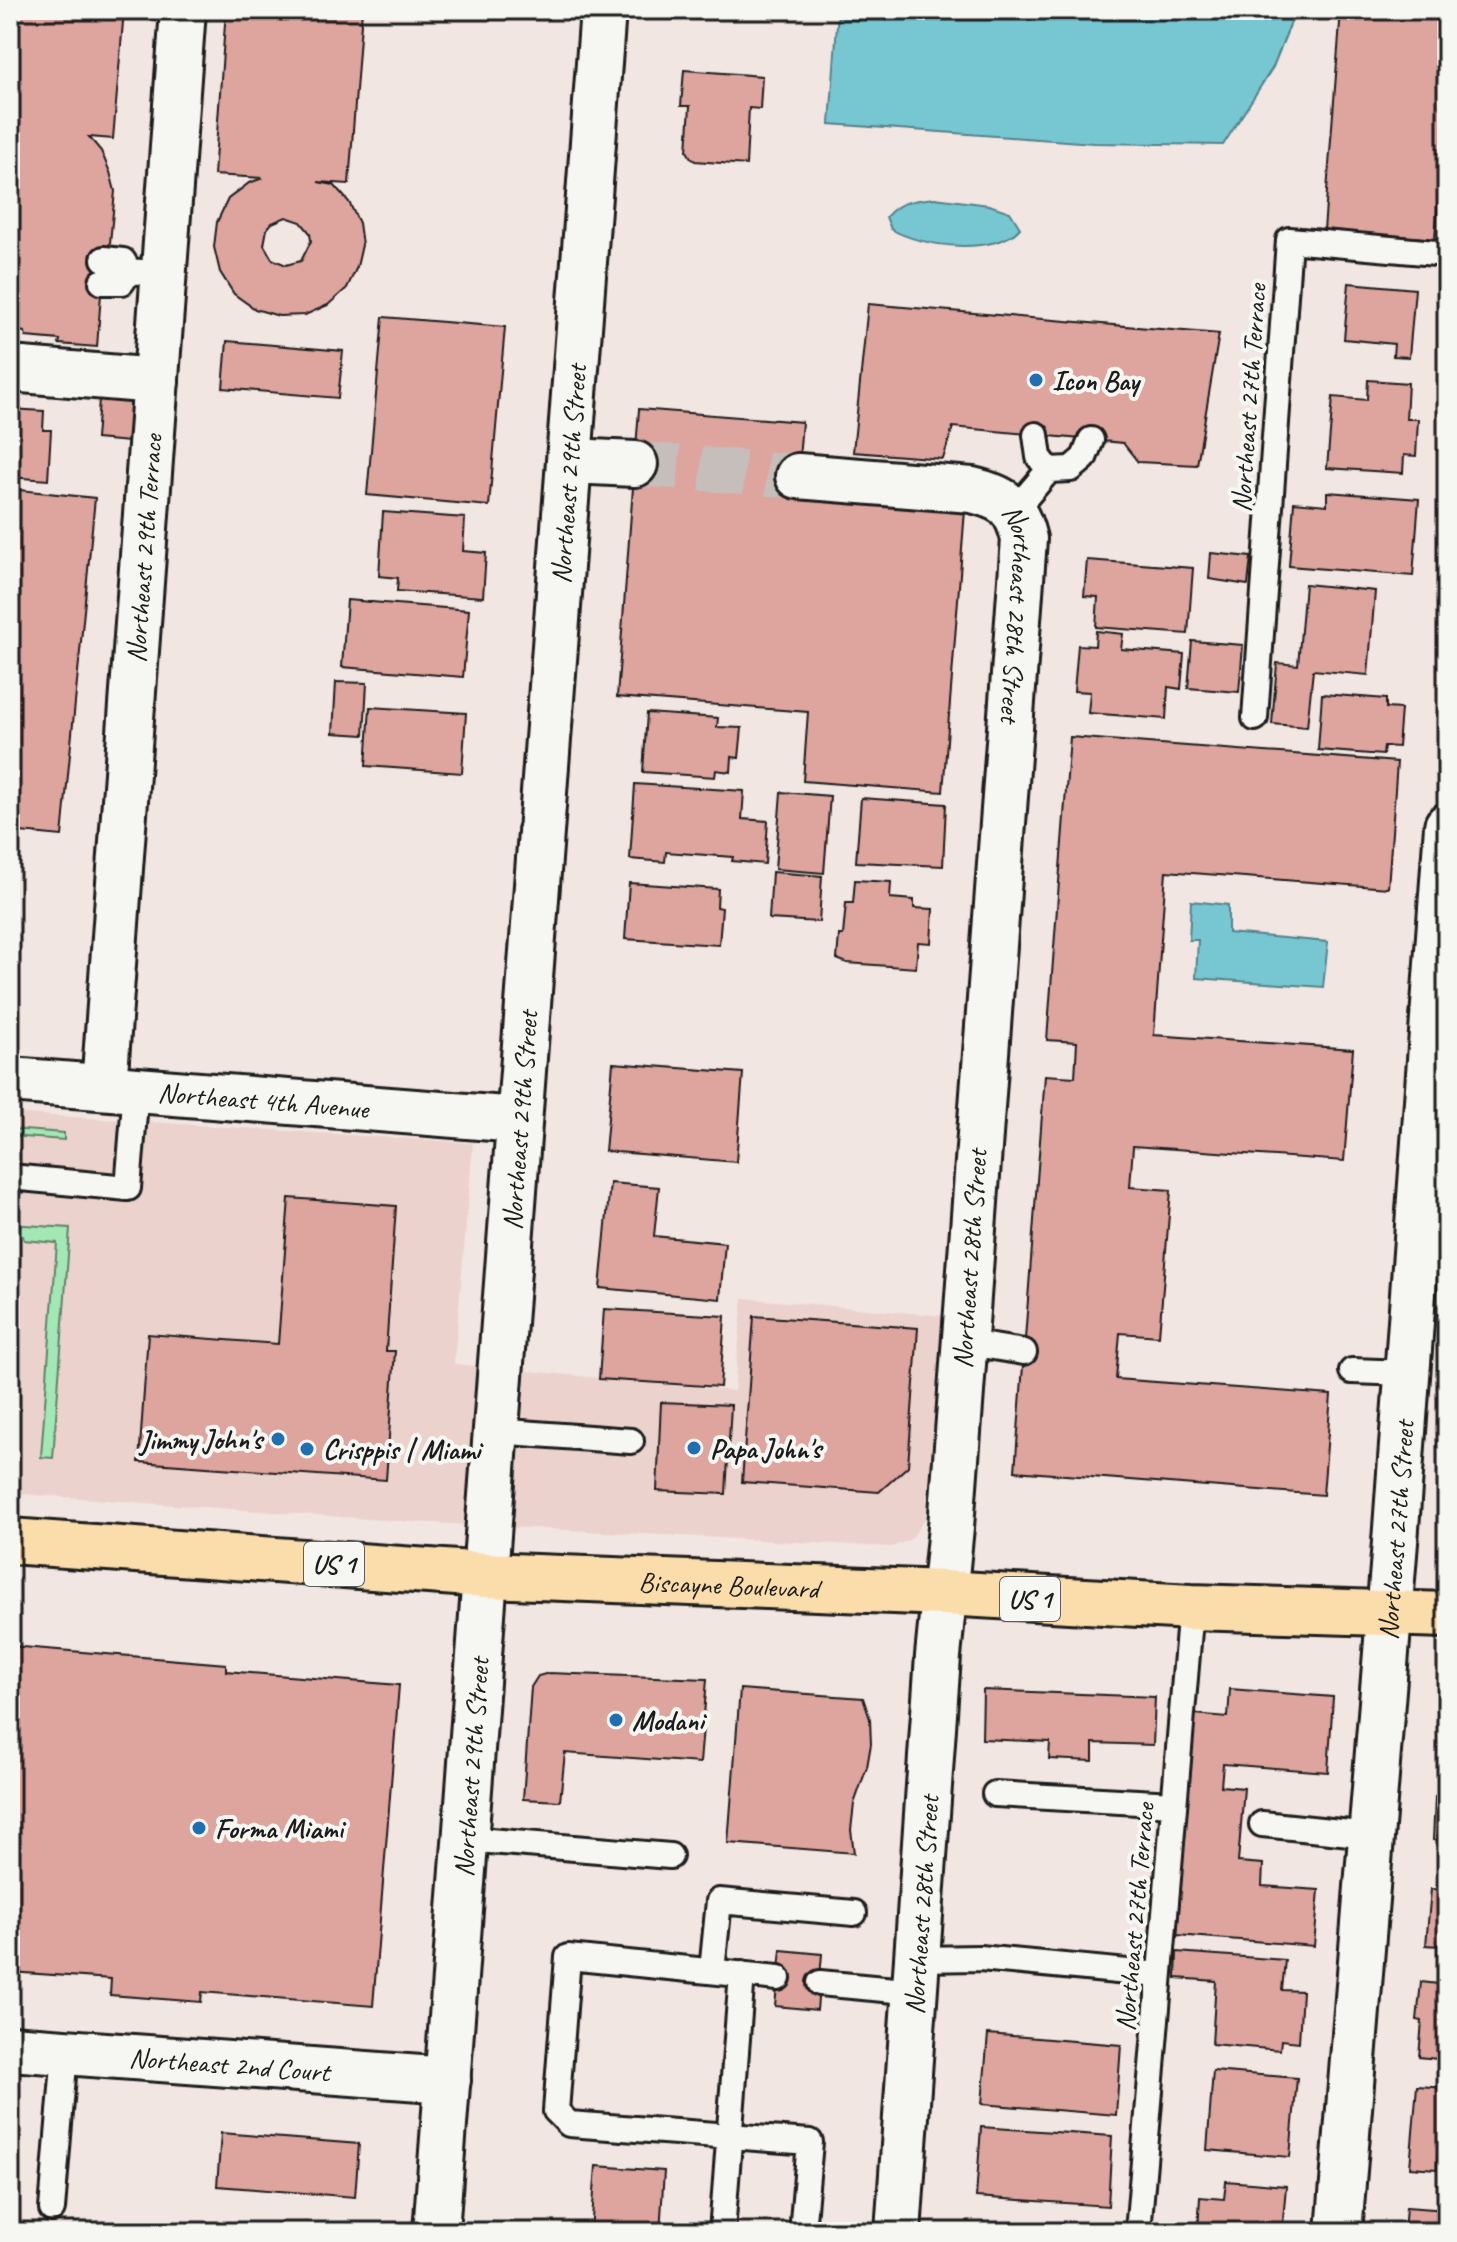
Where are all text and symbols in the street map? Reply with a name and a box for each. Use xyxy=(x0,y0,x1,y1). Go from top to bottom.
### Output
street label: Northeast 27th Terrace xyxy=(1223,281,1274,513)
street label: Northeast 29th Street xyxy=(543,361,594,585)
place label: Icon Bay xyxy=(1052,363,1142,398)
marker: Icon Bay xyxy=(1027,371,1045,389)
street label: Northeast 29th Terrace xyxy=(118,431,170,664)
street label: Northeast 28th Street xyxy=(992,498,1042,726)
street label: Northeast 29th Street xyxy=(494,1007,546,1231)
street label: Northeast 4th Avenue xyxy=(157,1075,372,1126)
street label: Northeast 28th Street xyxy=(944,1146,995,1370)
street label: Northeast 27th Street xyxy=(1370,1417,1422,1641)
place label: Jimmy John's xyxy=(138,1422,265,1457)
marker: Jimmy John's xyxy=(269,1430,287,1448)
place label: Papa John's xyxy=(710,1431,824,1466)
place label: Crisppis | Miami xyxy=(323,1432,484,1467)
marker: Papa John's xyxy=(685,1439,703,1457)
marker: Crisppis | Miami xyxy=(298,1440,316,1458)
road number: US 1 xyxy=(304,1542,364,1586)
street label: Biscayne Boulevard xyxy=(638,1564,823,1606)
road number: US 1 xyxy=(1000,1577,1060,1621)
street label: Northeast 29th Street xyxy=(446,1654,497,1878)
place label: Modani xyxy=(632,1703,707,1738)
marker: Modani xyxy=(607,1711,625,1729)
street label: Northeast 28th Street xyxy=(896,1792,947,2016)
street label: Northeast 27th Terrace xyxy=(1107,1800,1162,2032)
place label: Forma Miami xyxy=(215,1811,346,1846)
marker: Forma Miami xyxy=(190,1819,208,1837)
street label: Northeast 2nd Court xyxy=(128,2040,334,2089)

